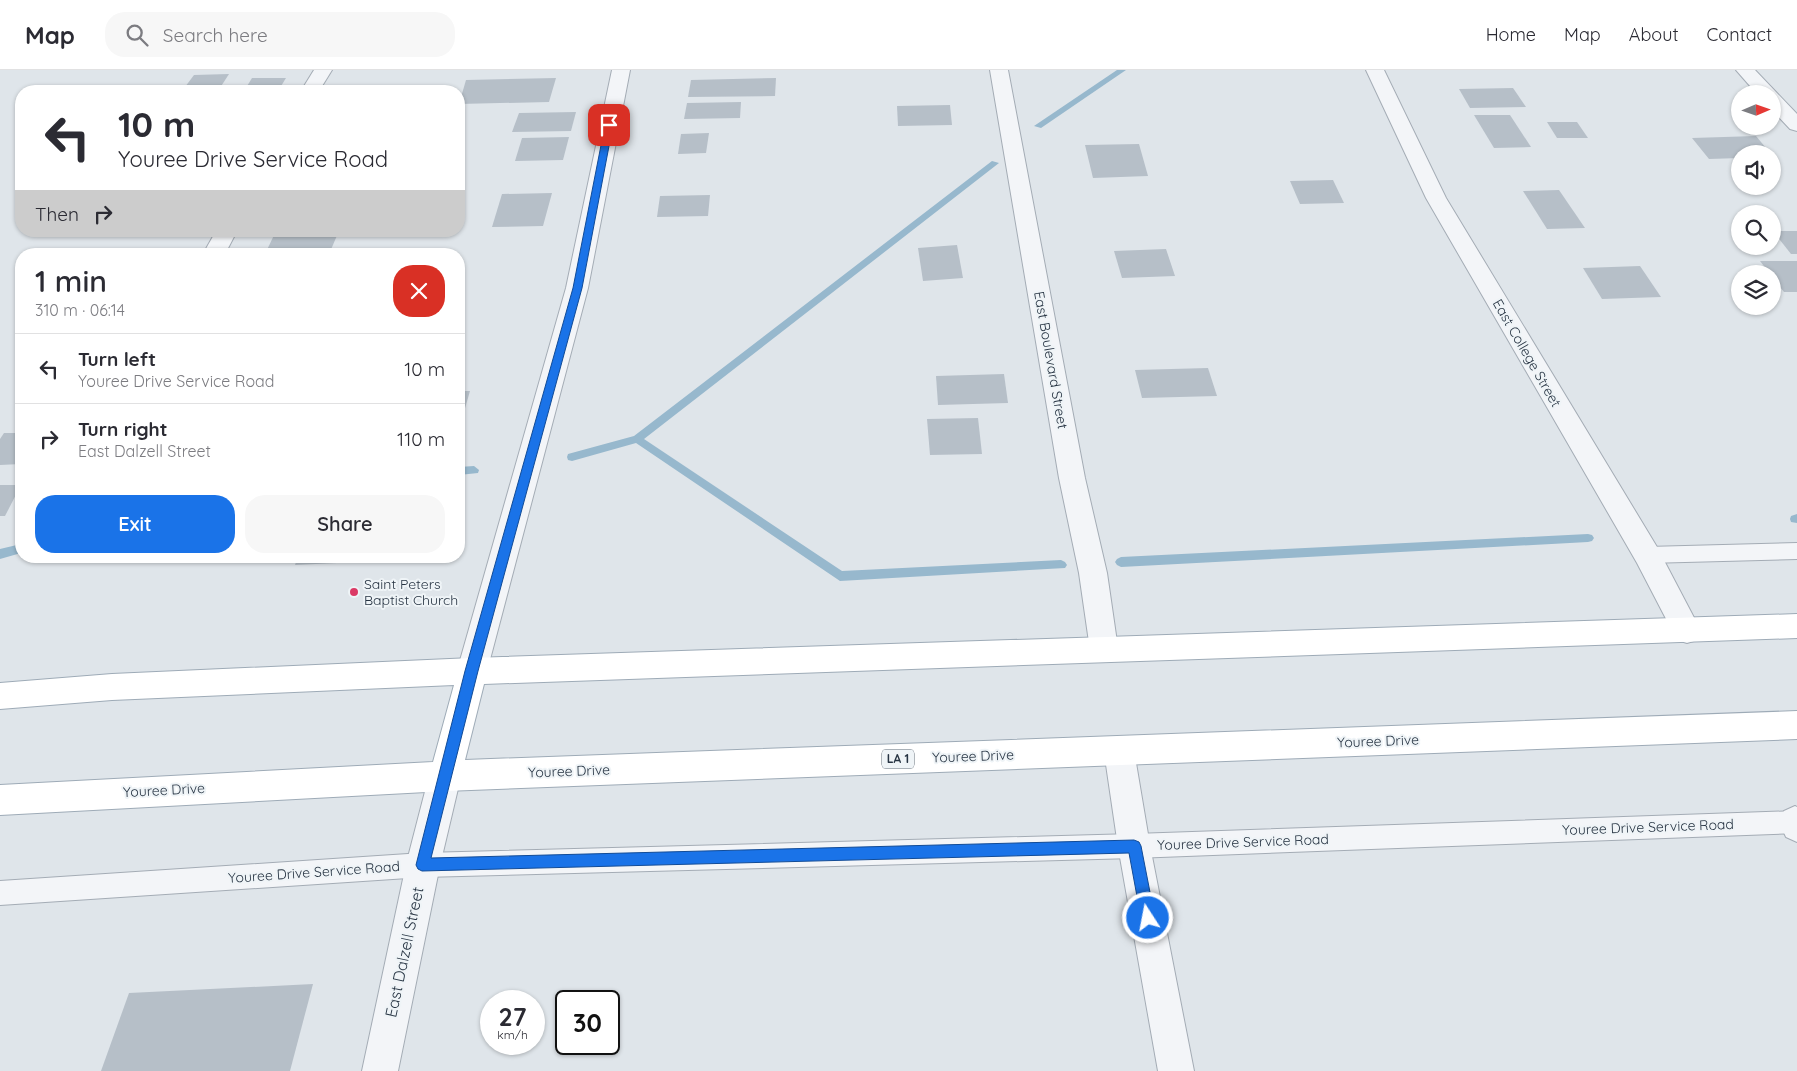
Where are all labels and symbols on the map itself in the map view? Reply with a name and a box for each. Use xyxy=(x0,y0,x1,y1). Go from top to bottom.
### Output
north arrow xyxy=(1731,85,1781,135)
pin xyxy=(588,104,630,146)
street label: East Boulevard Street xyxy=(1030,290,1072,431)
street label: East College Street xyxy=(1489,296,1565,410)
place label: Saint Peters Baptist Church xyxy=(364,575,458,609)
marker: Saint Peters Baptist Church xyxy=(348,586,360,598)
street label: Youree Drive xyxy=(1337,731,1419,751)
street label: Youree Drive xyxy=(932,746,1014,766)
road number: LA 1 xyxy=(882,750,914,769)
street label: Youree Drive xyxy=(528,761,610,781)
street label: Youree Drive xyxy=(123,779,206,801)
street label: Youree Drive Service Road xyxy=(1562,815,1734,839)
street label: Youree Drive Service Road xyxy=(1157,830,1329,854)
street label: Youree Drive Service Road xyxy=(228,857,400,887)
street label: East Dalzell Street xyxy=(380,885,428,1019)
position arrow xyxy=(1121,891,1173,943)
speed limit sign: 30 xyxy=(555,990,620,1055)

